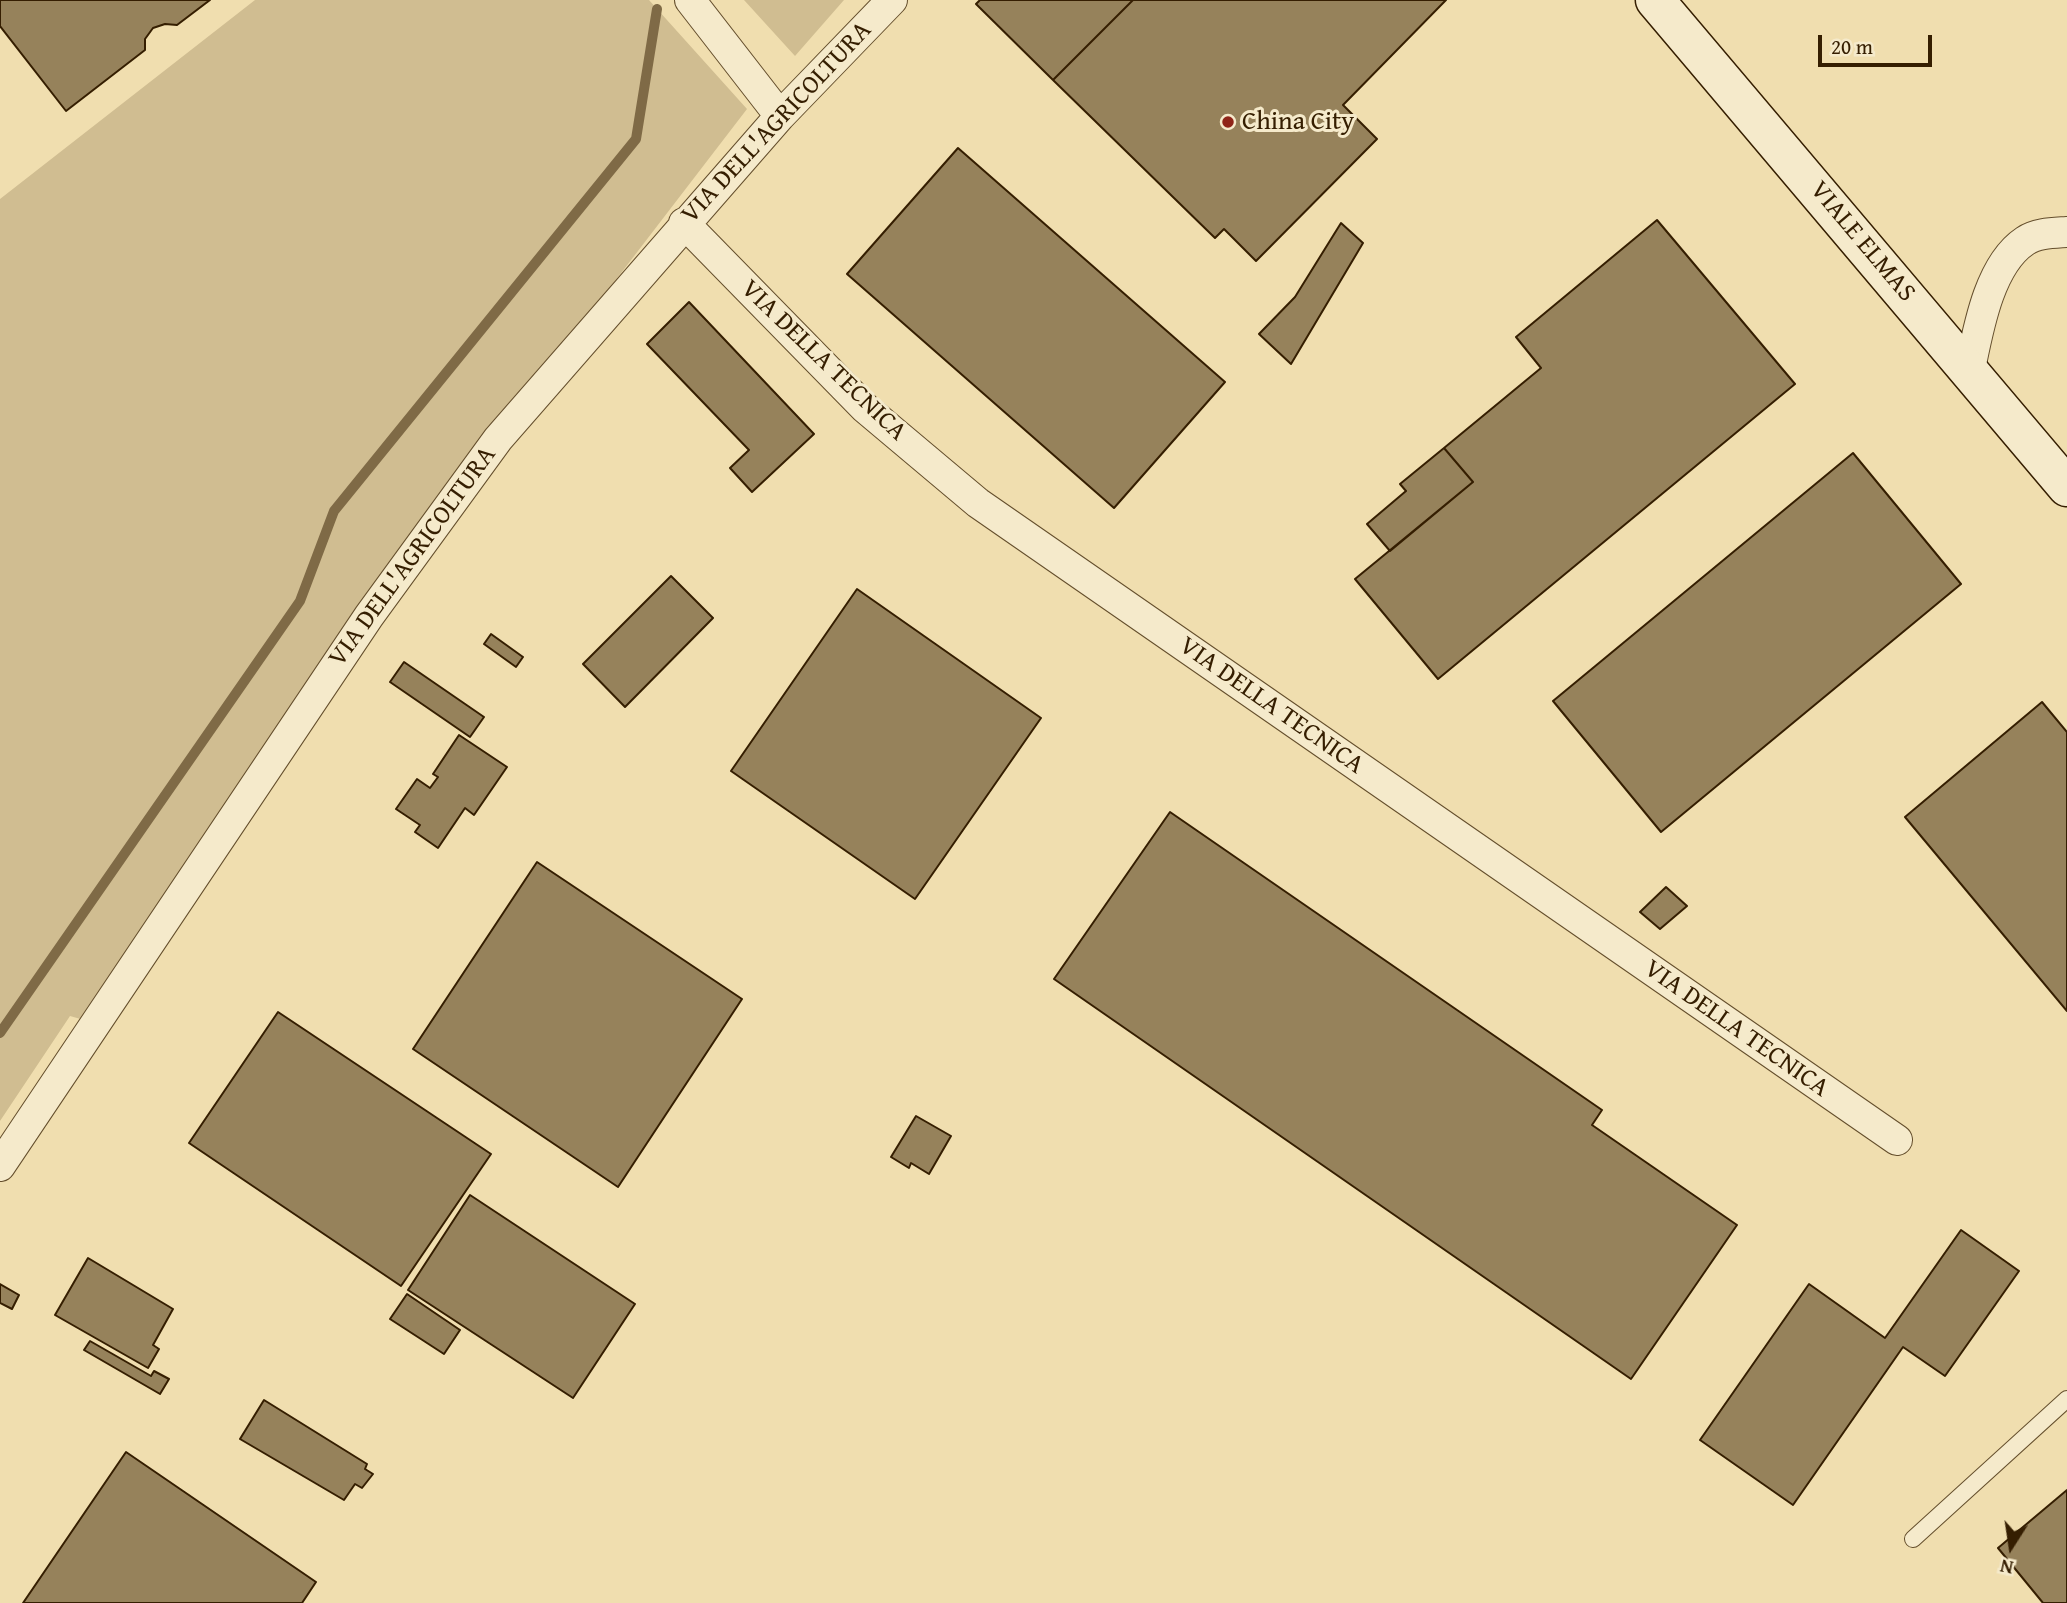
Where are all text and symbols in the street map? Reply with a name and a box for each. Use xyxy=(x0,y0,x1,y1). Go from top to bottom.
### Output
street label: VIA DELL'AGRICOLTURA xyxy=(675,16,879,230)
scale bar xyxy=(1822,21,1936,65)
text: 20 m xyxy=(1831,31,1873,62)
place label: China City xyxy=(1242,106,1354,138)
marker: China City xyxy=(1220,114,1236,130)
street label: VIALE ELMAS xyxy=(1803,175,1921,309)
street label: VIA DELLA TECNICA xyxy=(734,274,912,448)
street label: VIA DELL'AGRICOLTURA xyxy=(323,441,503,673)
street label: VIA DELLA TECNICA xyxy=(1173,631,1369,781)
street label: VIA DELLA TECNICA xyxy=(1638,954,1834,1104)
north arrow xyxy=(1976,1512,2046,1582)
text: N xyxy=(1998,1553,2016,1583)

